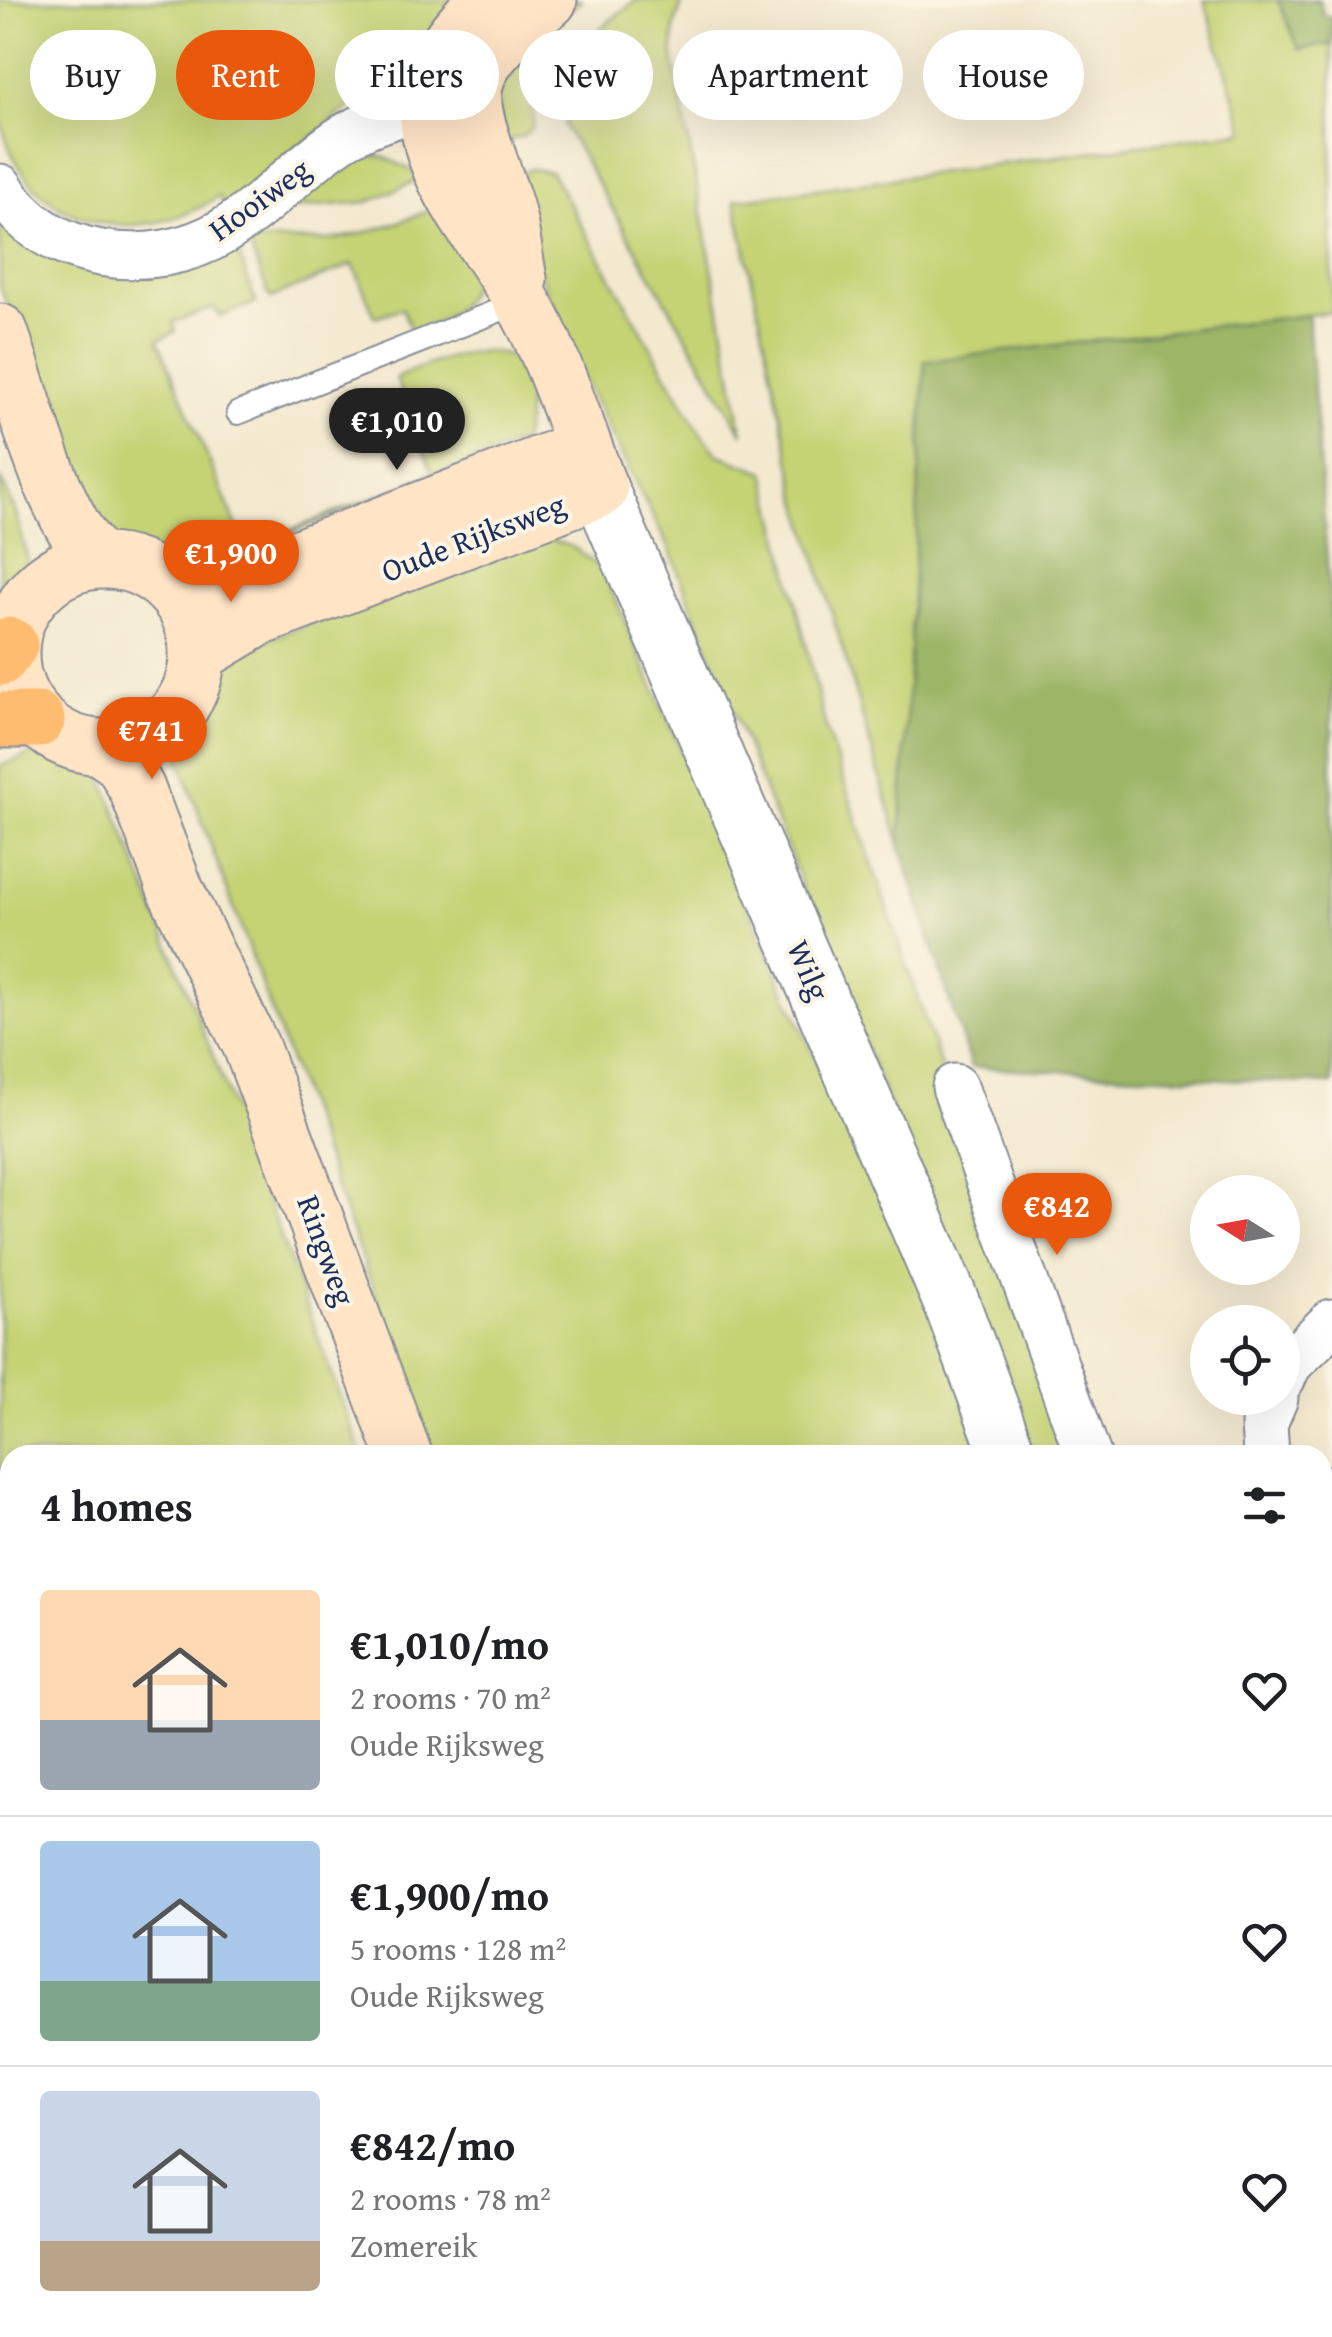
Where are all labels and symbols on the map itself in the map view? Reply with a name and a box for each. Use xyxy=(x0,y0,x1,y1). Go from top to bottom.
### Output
street label: Hooiweg xyxy=(198,146,320,252)
pin: €1,010 xyxy=(316,388,478,473)
street label: Oude Rijksweg xyxy=(374,480,572,594)
pin: €1,900 xyxy=(150,520,312,605)
pin: €741 xyxy=(93,697,211,782)
street label: Wilg xyxy=(775,933,843,1007)
pin: €842 xyxy=(998,1173,1116,1258)
north arrow xyxy=(1190,1175,1300,1285)
street label: Ringweg xyxy=(285,1188,369,1312)

